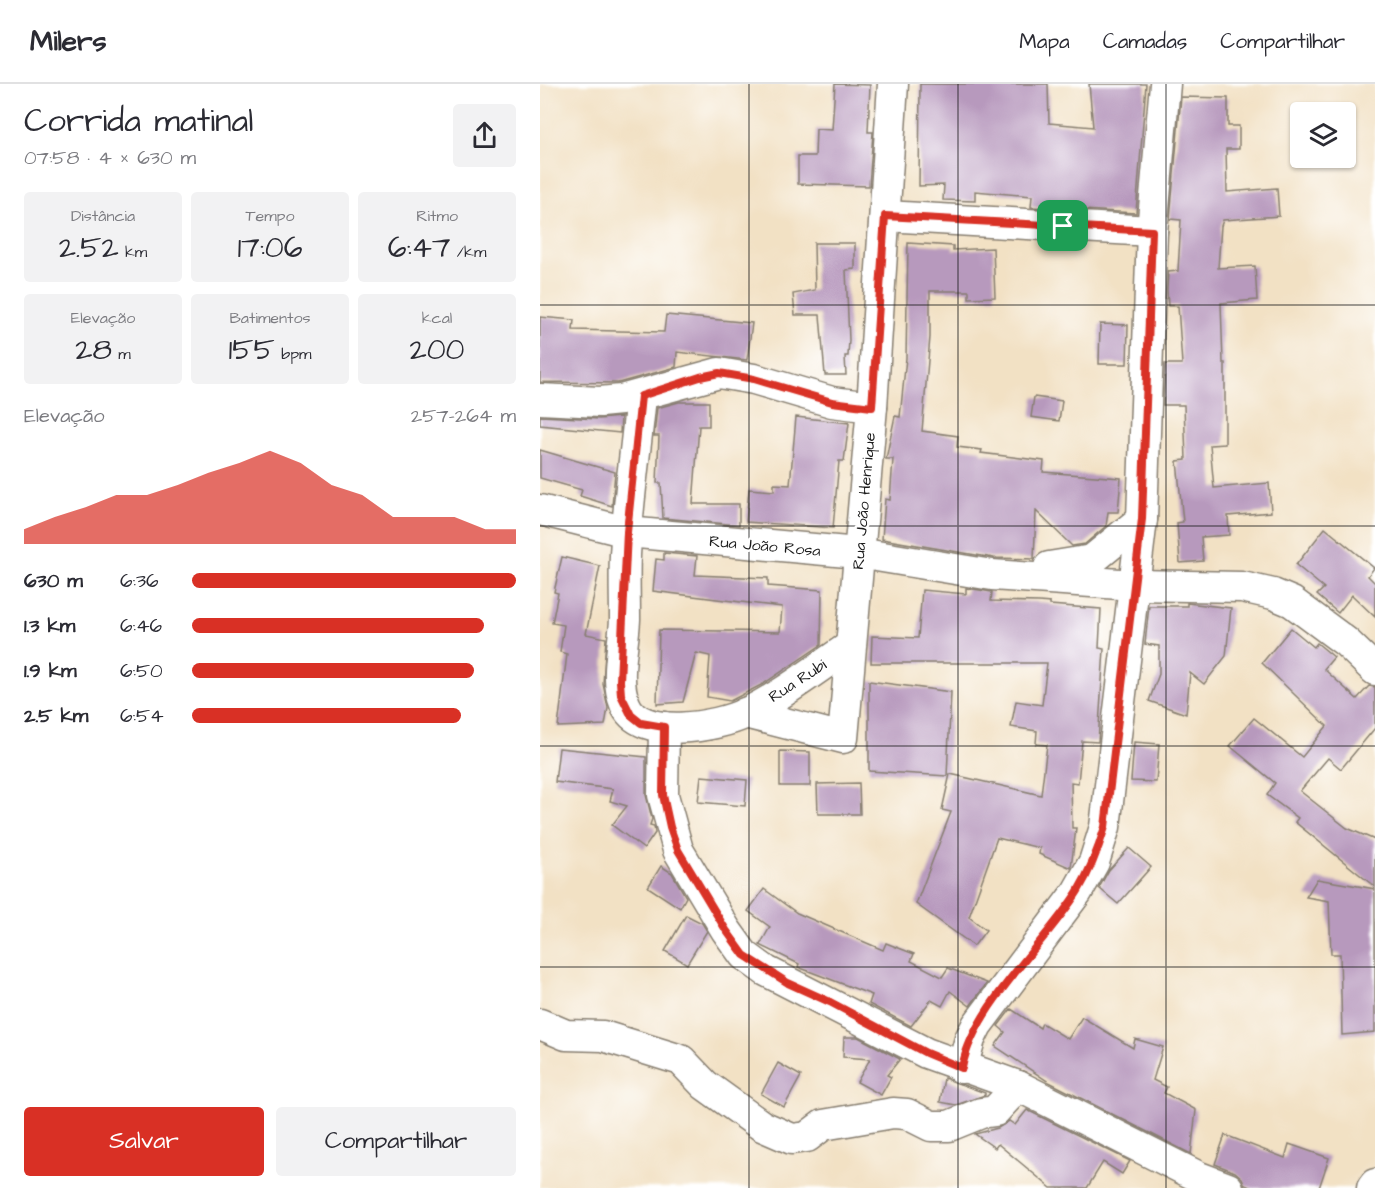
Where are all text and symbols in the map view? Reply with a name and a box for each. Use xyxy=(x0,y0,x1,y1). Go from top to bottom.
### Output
text: Milers xyxy=(30,22,106,61)
text: Mapa xyxy=(1019,27,1070,56)
text: Camadas xyxy=(1103,27,1187,56)
text: Compartilhar xyxy=(1220,27,1345,56)
text: Corrida matinal xyxy=(24,98,254,144)
map controls xyxy=(1290,102,1356,168)
button: layers xyxy=(1290,102,1356,168)
button: share xyxy=(453,104,516,167)
text: 07:58 · 4 × 630 m xyxy=(24,144,196,172)
pin xyxy=(1037,200,1088,251)
text: Distância xyxy=(71,205,135,227)
text: Tempo xyxy=(246,205,294,227)
text: Ritmo xyxy=(416,205,458,227)
icon: arrive xyxy=(1046,209,1079,242)
text: 2.52 xyxy=(59,227,119,269)
text: 17:06 xyxy=(237,227,303,269)
text: 6:47 xyxy=(388,227,450,269)
text: km xyxy=(119,241,147,263)
text: /km xyxy=(450,241,486,263)
text: Elevação xyxy=(71,307,135,329)
text: Batimentos xyxy=(229,307,311,329)
text: kcal xyxy=(422,307,452,329)
text: 28 xyxy=(75,329,112,371)
text: 155 xyxy=(228,329,275,371)
text: 200 xyxy=(409,329,465,371)
text: m xyxy=(112,343,131,365)
text: bpm xyxy=(275,343,312,365)
text: Elevação xyxy=(24,402,104,430)
text: 257–264 m xyxy=(411,402,516,430)
street label: Rua João Henrique xyxy=(847,431,881,571)
street label: Rua João Rosa xyxy=(708,530,821,562)
text: 630 m xyxy=(24,567,83,595)
text: 6:36 xyxy=(120,567,159,595)
text: 1.3 km xyxy=(24,612,75,640)
text: 6:46 xyxy=(120,612,162,640)
street label: Rua Rubi xyxy=(764,654,831,708)
text: 1.9 km xyxy=(24,657,77,685)
text: 6:50 xyxy=(120,657,163,685)
text: 2.5 km xyxy=(24,702,88,730)
text: 6:54 xyxy=(120,702,164,730)
button: Salvar xyxy=(24,1107,264,1176)
button: Compartilhar xyxy=(276,1107,516,1176)

